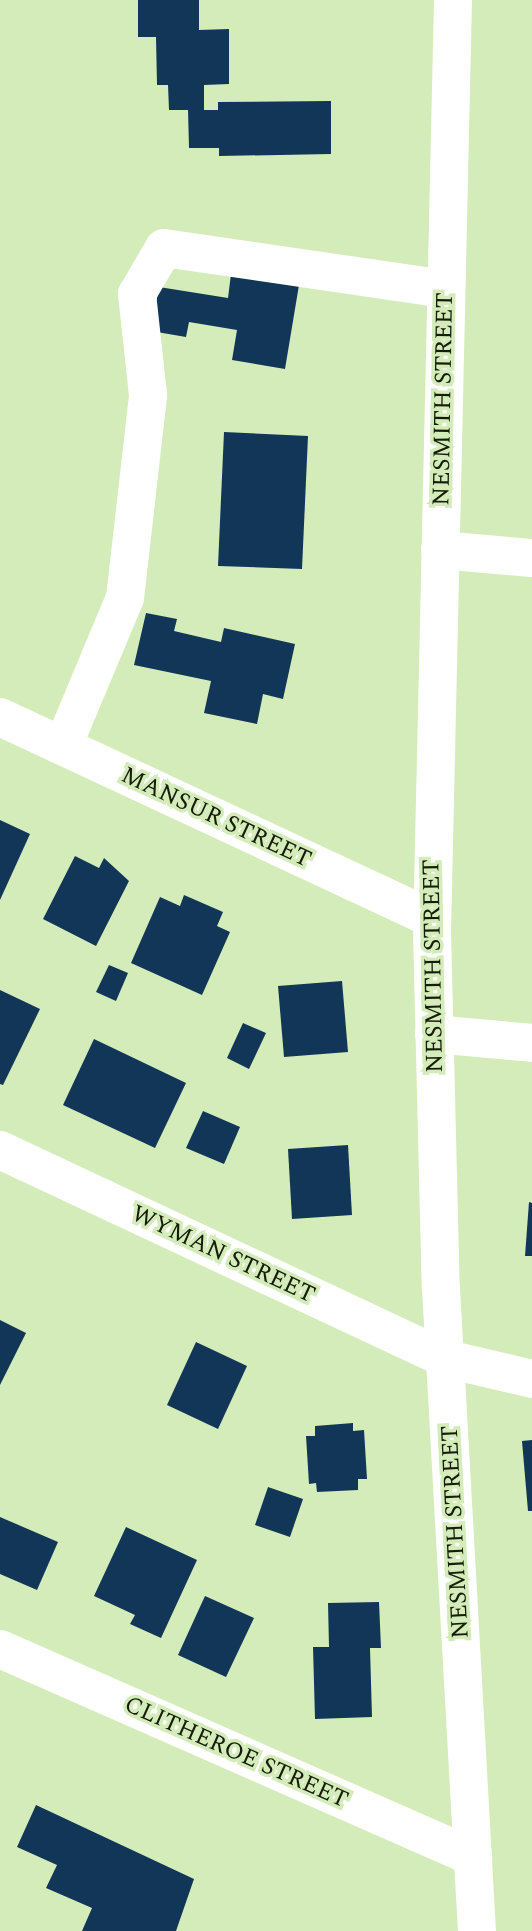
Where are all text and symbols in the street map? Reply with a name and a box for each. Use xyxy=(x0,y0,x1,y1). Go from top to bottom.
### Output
street label: NESMITH STREET xyxy=(428,292,460,506)
street label: MANSUR STREET xyxy=(116,761,316,875)
street label: NESMITH STREET xyxy=(418,859,450,1073)
street label: WYMAN STREET xyxy=(127,1200,319,1310)
street label: NESMITH STREET xyxy=(436,1425,476,1639)
street label: CLITHEROE STREET xyxy=(120,1691,352,1815)

